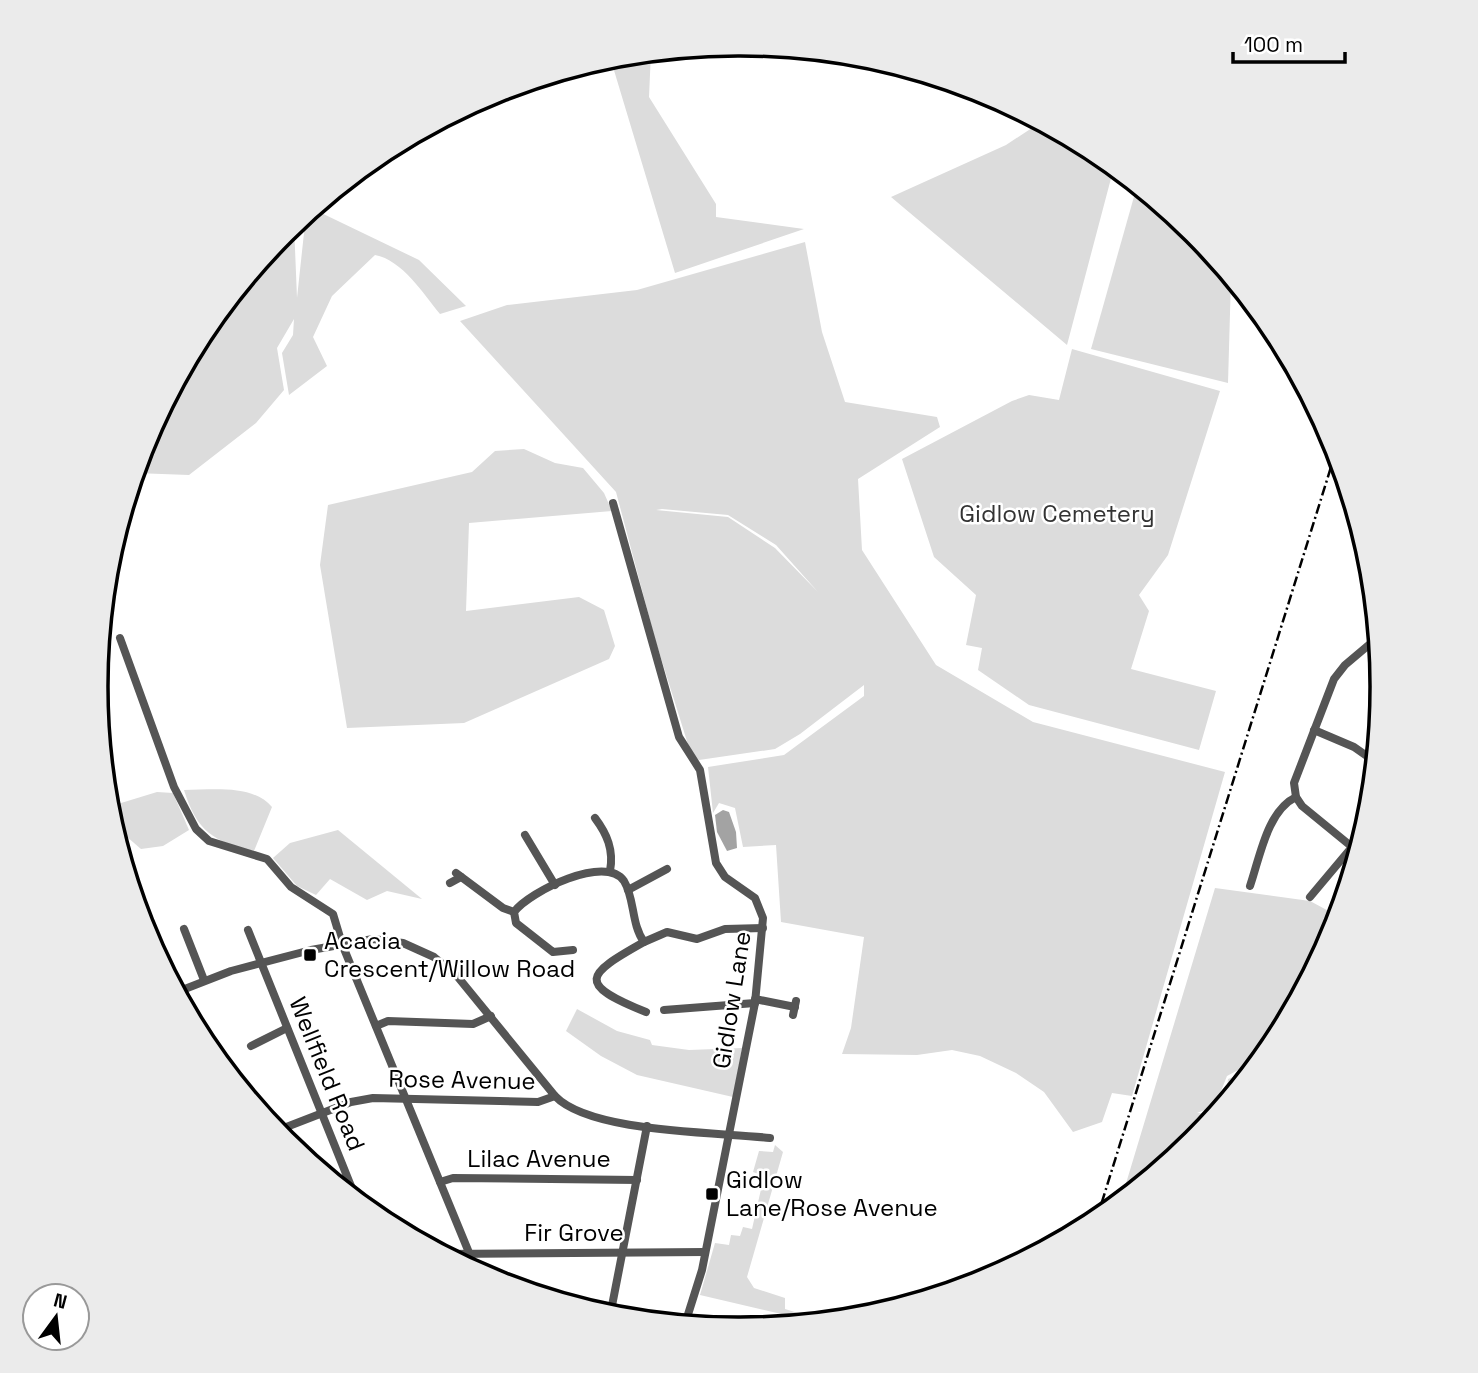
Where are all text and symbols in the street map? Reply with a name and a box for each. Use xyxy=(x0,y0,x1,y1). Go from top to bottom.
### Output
scale bar xyxy=(1233,21,1345,65)
text: 100 m xyxy=(1244,31,1303,58)
park label: Gidlow Cemetery xyxy=(959,498,1155,529)
place label: Acacia Crescent/Willow Road xyxy=(324,925,575,984)
street label: Gidlow Lane xyxy=(705,929,758,1071)
marker: Acacia Crescent/Willow Road xyxy=(302,947,318,963)
street label: Wellfield Road xyxy=(283,992,372,1155)
street label: Rose Avenue xyxy=(388,1063,536,1096)
street label: Lilac Avenue xyxy=(467,1143,611,1174)
place label: Gidlow Lane/Rose Avenue xyxy=(726,1164,938,1223)
marker: Gidlow Lane/Rose Avenue xyxy=(704,1186,720,1202)
street label: Fir Grove xyxy=(524,1217,624,1248)
north arrow xyxy=(21,1282,91,1352)
text: N xyxy=(51,1287,70,1315)

